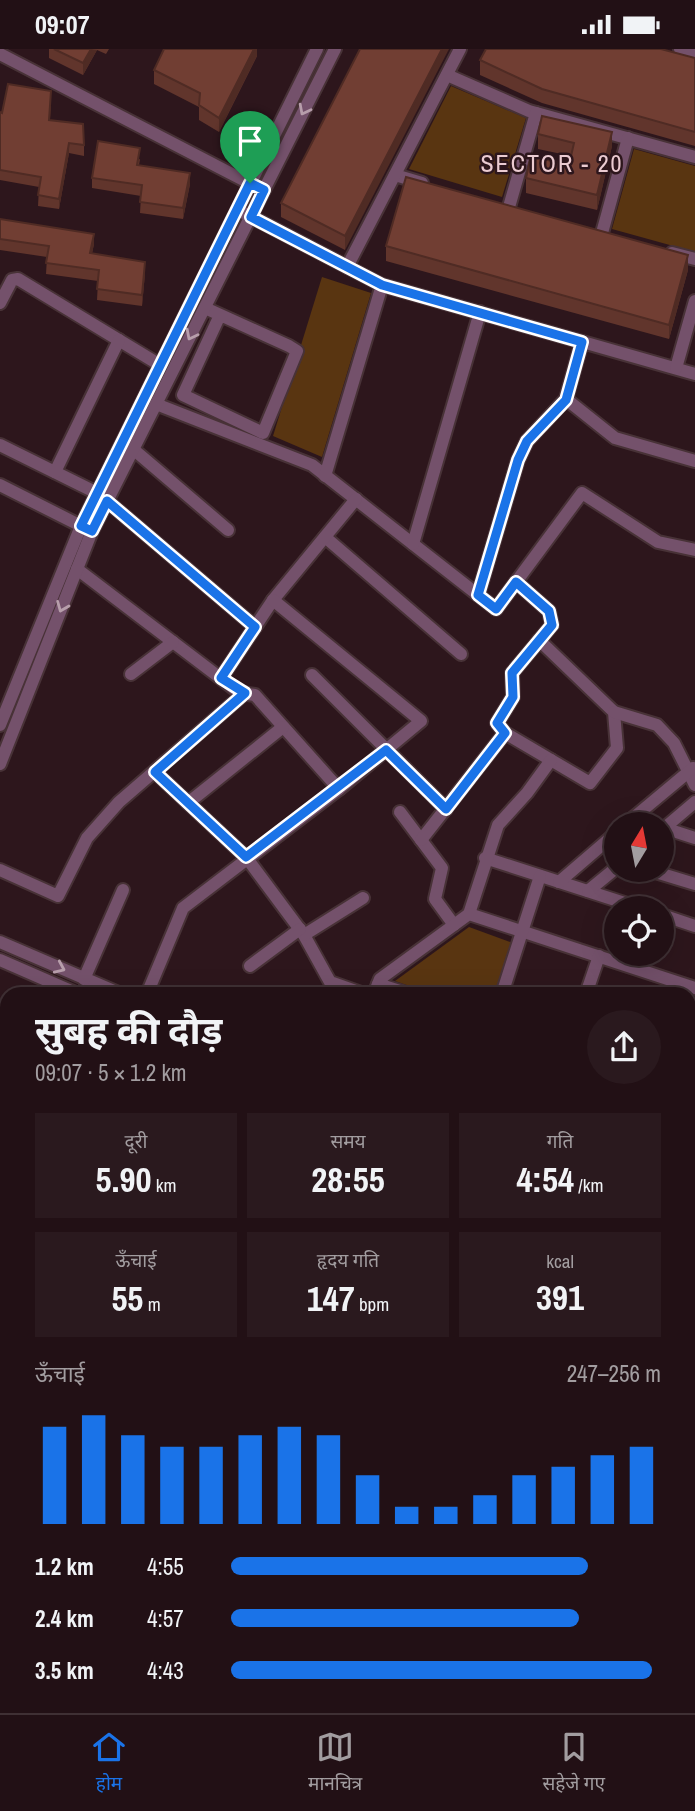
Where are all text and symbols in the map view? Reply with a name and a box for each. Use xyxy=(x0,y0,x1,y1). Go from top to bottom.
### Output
text: 09:07 xyxy=(35,7,90,42)
one-way arrow xyxy=(299,103,313,115)
pin xyxy=(220,111,280,183)
icon: arrive xyxy=(231,122,269,160)
district label: SECTOR - 20 xyxy=(480,147,624,179)
one-way arrow xyxy=(186,328,200,340)
one-way arrow xyxy=(56,599,70,612)
north arrow xyxy=(604,812,674,882)
map controls xyxy=(604,812,674,966)
button: locate xyxy=(604,896,674,966)
one-way arrow xyxy=(53,960,65,974)
text: सुबह की दौड़ xyxy=(35,1005,222,1056)
button: share xyxy=(587,1010,661,1084)
text: 09:07 · 5 × 1.2 km xyxy=(35,1057,187,1088)
text: दूरी xyxy=(125,1128,147,1154)
text: समय xyxy=(330,1128,366,1154)
text: गति xyxy=(547,1128,573,1154)
text: 5.90 xyxy=(96,1156,151,1203)
text: 28:55 xyxy=(311,1156,385,1203)
text: 4:54 xyxy=(517,1156,574,1203)
text: km xyxy=(151,1172,176,1198)
text: /km xyxy=(574,1172,603,1198)
text: ऊँचाई xyxy=(115,1247,157,1273)
text: हृदय गति xyxy=(317,1247,379,1273)
text: kcal xyxy=(546,1248,574,1274)
text: 391 xyxy=(536,1274,584,1321)
text: 55 xyxy=(111,1275,143,1322)
text: 147 xyxy=(307,1275,355,1322)
text: m xyxy=(143,1291,161,1317)
text: bpm xyxy=(355,1291,389,1317)
text: ऊँचाई xyxy=(35,1358,85,1389)
text: 247–256 m xyxy=(567,1358,661,1389)
text: 1.2 km xyxy=(35,1551,94,1582)
text: 4:55 xyxy=(147,1551,184,1582)
text: 2.4 km xyxy=(35,1603,94,1634)
text: 4:57 xyxy=(147,1603,184,1634)
text: 3.5 km xyxy=(35,1655,94,1686)
text: 4:43 xyxy=(147,1655,184,1686)
tab: होम xyxy=(90,1728,128,1798)
tab: मानचित्र xyxy=(308,1728,362,1798)
tab: सहेजे गए xyxy=(542,1728,605,1798)

